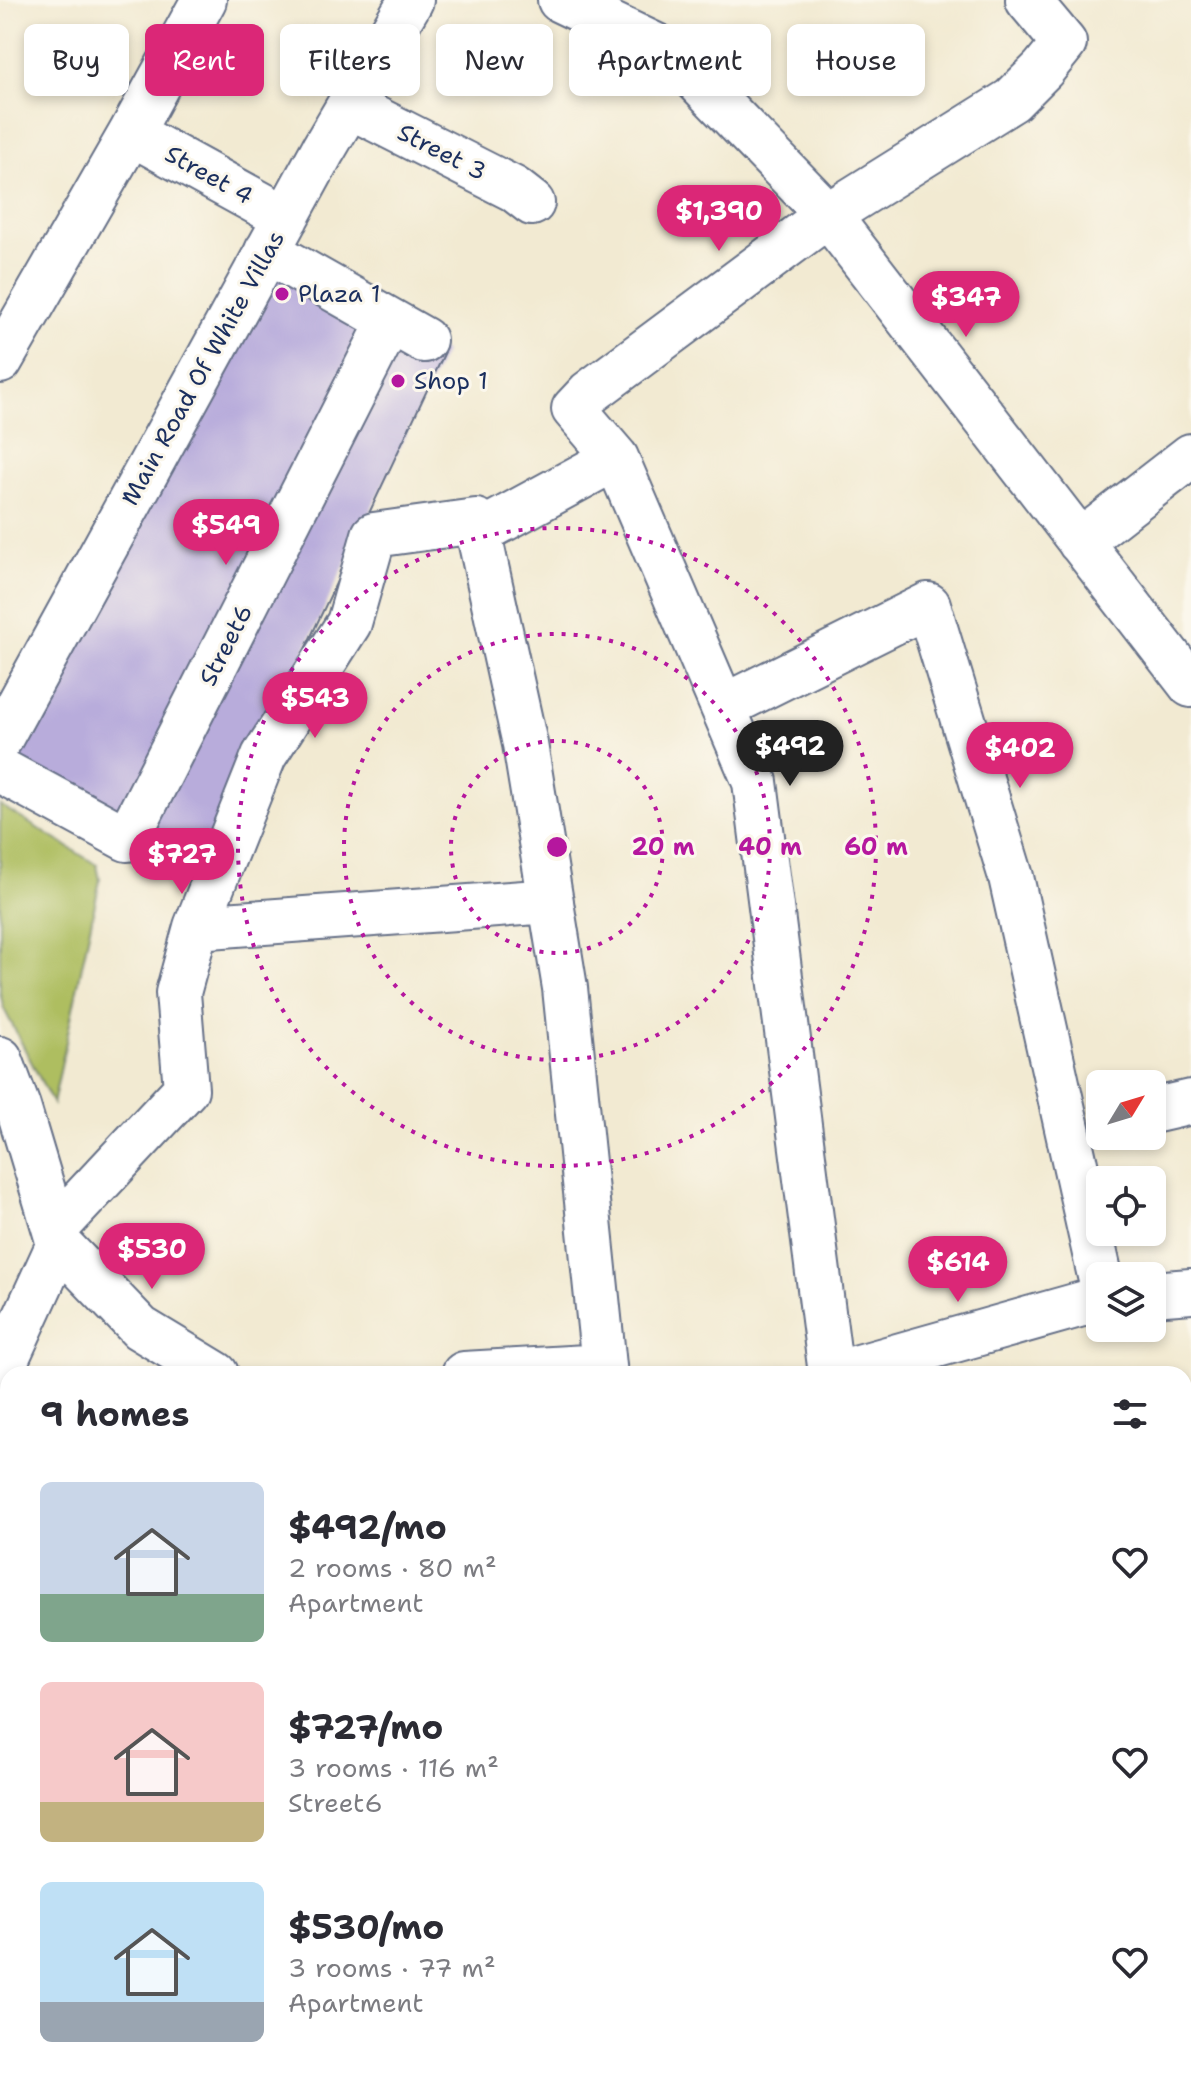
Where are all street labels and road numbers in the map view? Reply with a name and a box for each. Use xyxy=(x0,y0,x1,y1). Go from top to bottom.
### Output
street label: Street 3 xyxy=(392,116,492,188)
street label: Street 4 xyxy=(159,138,259,212)
street label: Main Road Of White Villas xyxy=(114,225,292,511)
street label: Street6 xyxy=(192,599,260,691)

